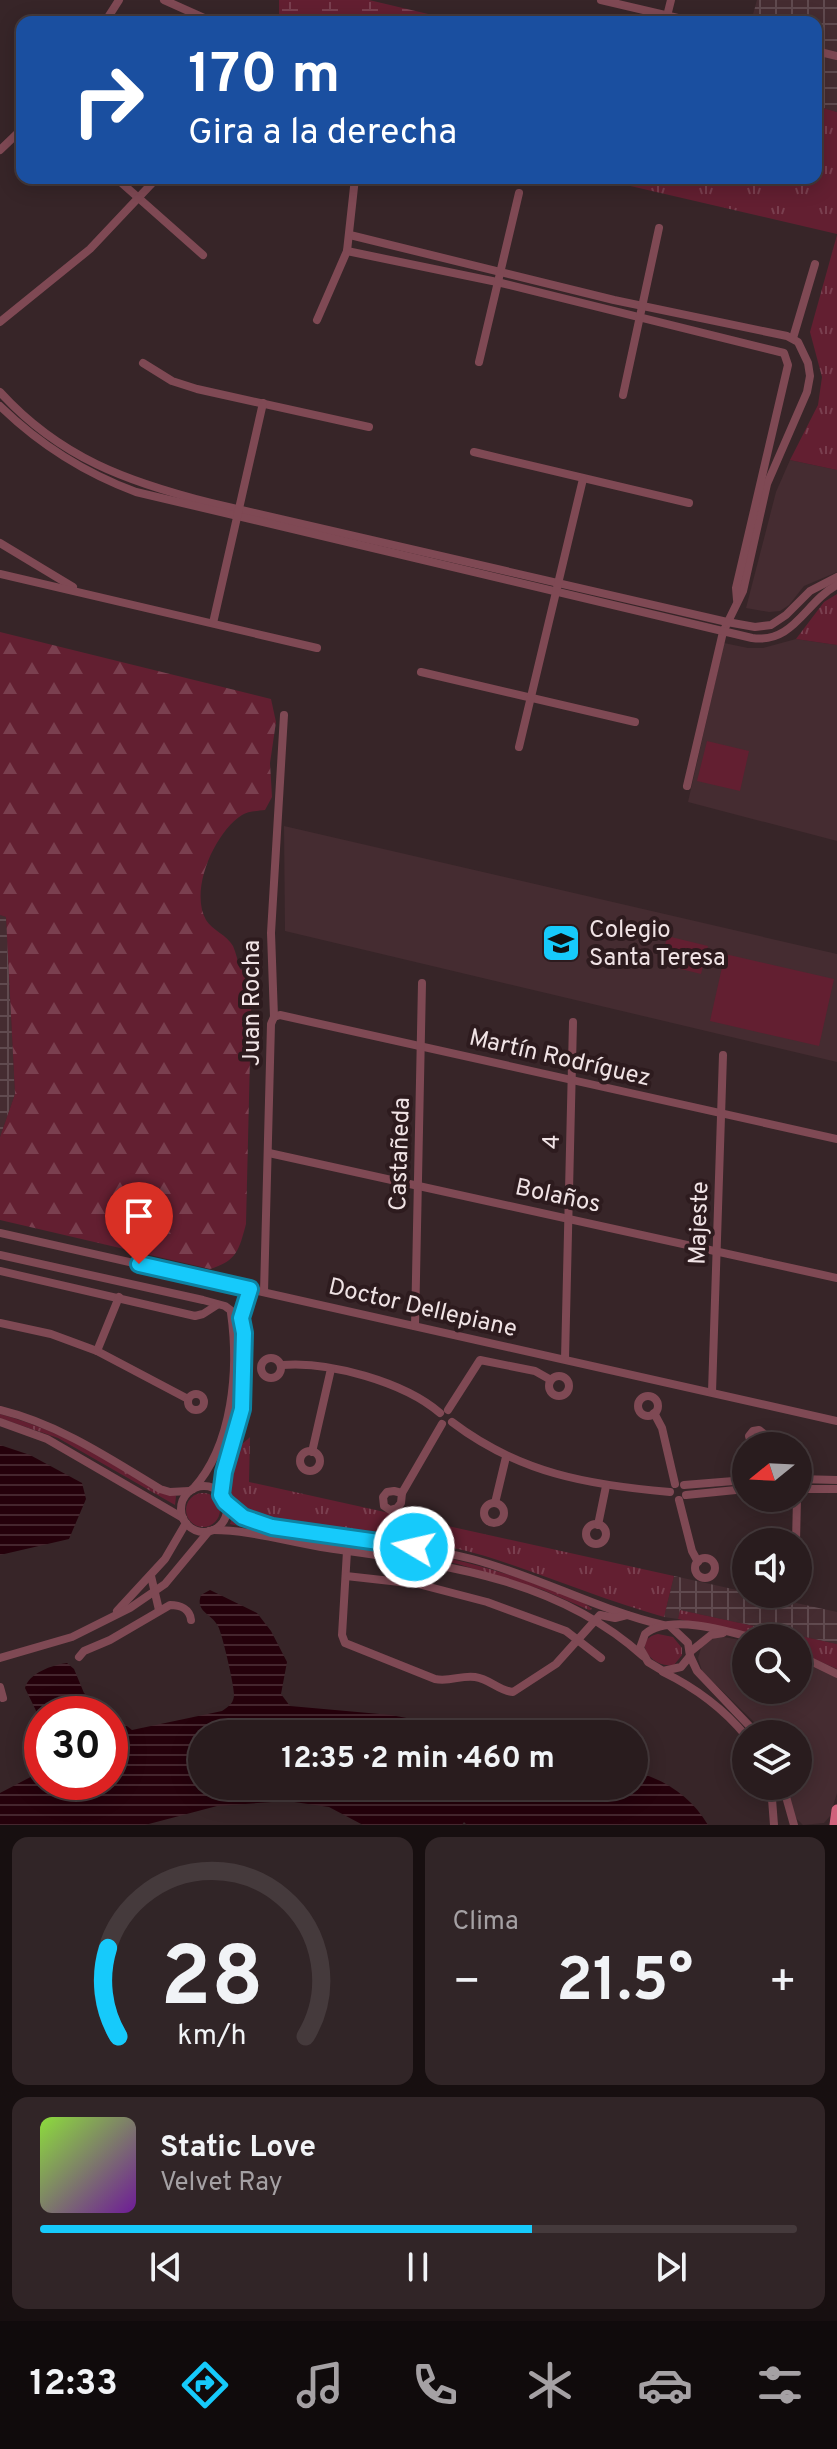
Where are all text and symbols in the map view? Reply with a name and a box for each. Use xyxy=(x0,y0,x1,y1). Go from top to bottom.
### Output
text: 170 m xyxy=(188,42,340,112)
icon: right xyxy=(56,48,160,152)
text: Gira a la derecha xyxy=(188,111,457,157)
place label: Colegio Santa Teresa xyxy=(589,916,726,974)
school or university icon: Colegio Santa Teresa xyxy=(540,922,582,964)
street label: Juan Rocha xyxy=(238,940,268,1066)
street label: Martín Rodríguez xyxy=(466,1023,653,1094)
street label: Castañeda xyxy=(384,1097,418,1212)
street label: 4 xyxy=(538,1134,568,1150)
street label: Bolaños xyxy=(512,1173,603,1221)
street label: Majeste xyxy=(684,1181,716,1265)
pin xyxy=(105,1182,173,1264)
icon: arrive xyxy=(117,1194,161,1238)
street label: Doctor Dellepiane xyxy=(325,1273,520,1345)
north arrow xyxy=(732,1432,812,1512)
map controls xyxy=(732,1432,812,1800)
position arrow xyxy=(372,1505,456,1589)
button: sound xyxy=(732,1528,812,1608)
button: search xyxy=(732,1624,812,1704)
speed limit sign: 30 xyxy=(24,1696,128,1800)
button: layers xyxy=(732,1720,812,1800)
text: 12:35 · 2 min · 460 m xyxy=(281,1741,555,1778)
text: Clima xyxy=(453,1906,519,1939)
text: 28 xyxy=(161,1930,264,2035)
text: 21.5° xyxy=(556,1946,693,2022)
text: − xyxy=(453,1956,481,2012)
text: + xyxy=(769,1956,797,2012)
text: km/h xyxy=(178,2019,247,2055)
text: Static Love xyxy=(160,2130,316,2167)
text: Velvet Ray xyxy=(160,2167,283,2200)
icon: previous xyxy=(144,2245,188,2289)
icon: pause xyxy=(396,2245,440,2289)
icon: next xyxy=(649,2245,693,2289)
icon: directions xyxy=(177,2357,233,2413)
icon: music xyxy=(292,2357,348,2413)
icon: phone xyxy=(407,2357,463,2413)
icon: climate xyxy=(522,2357,578,2413)
icon: car xyxy=(637,2357,693,2413)
icon: filters xyxy=(752,2357,808,2413)
text: 12:33 xyxy=(29,2362,118,2408)

